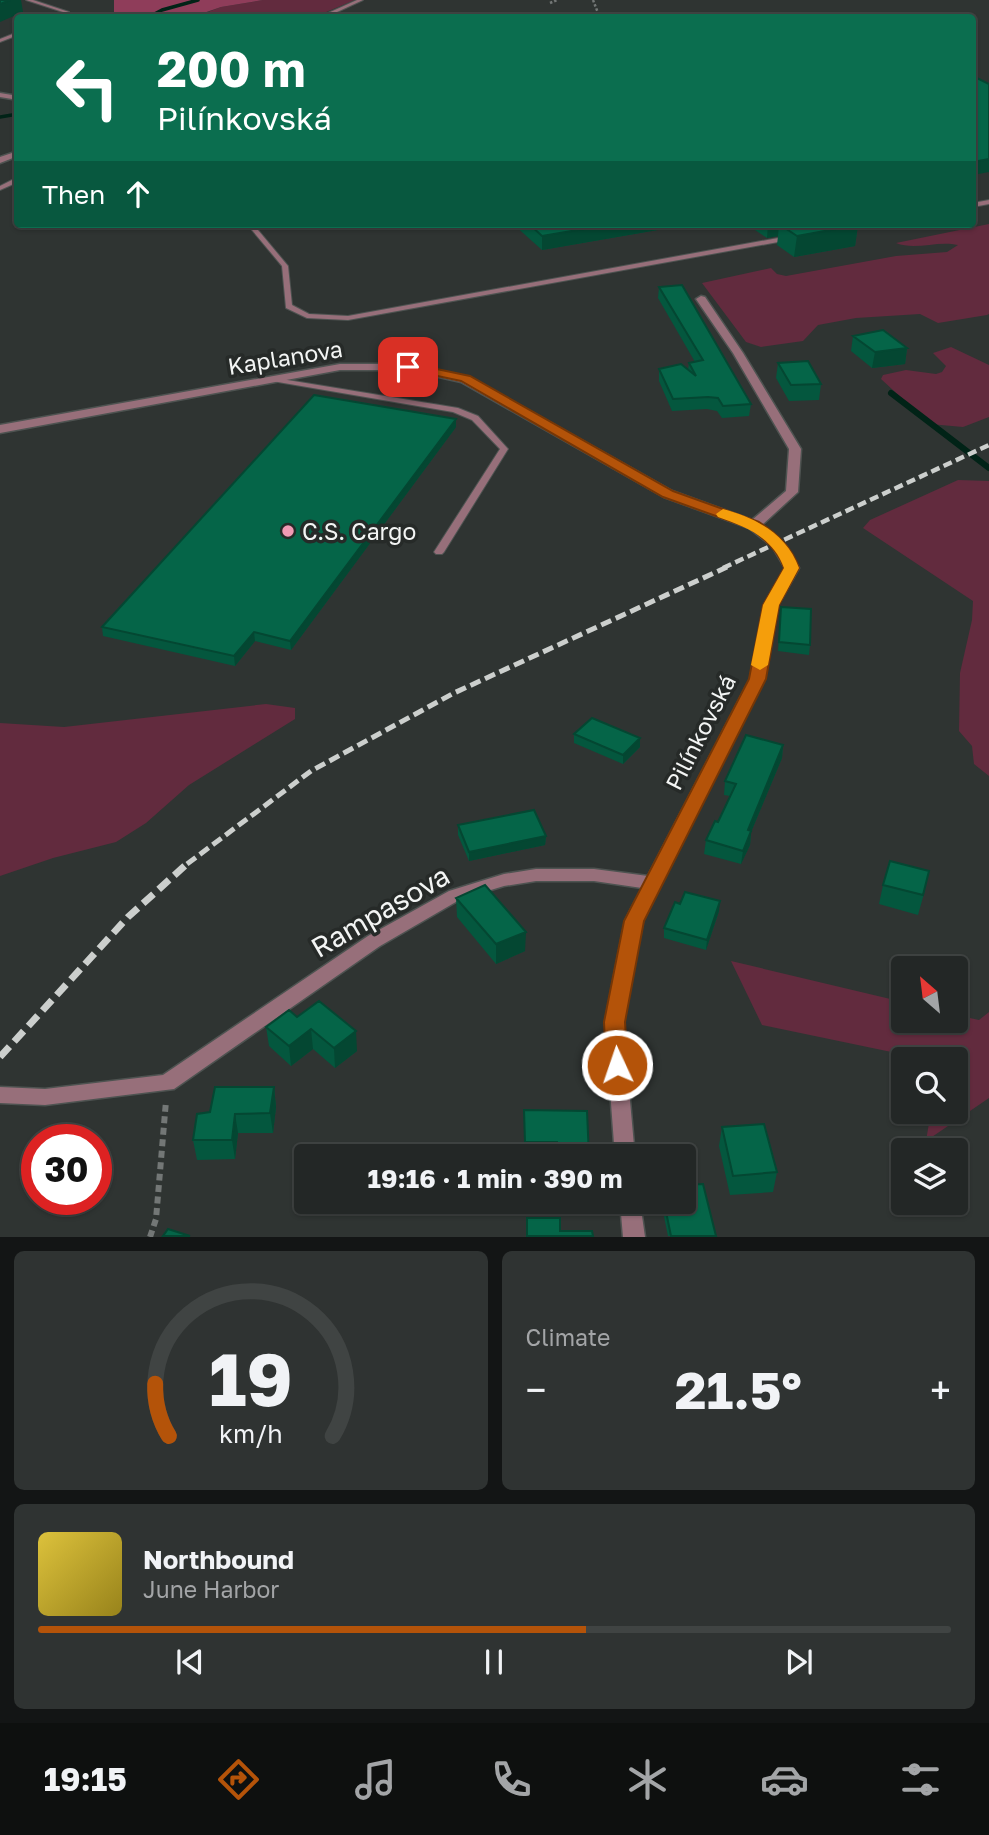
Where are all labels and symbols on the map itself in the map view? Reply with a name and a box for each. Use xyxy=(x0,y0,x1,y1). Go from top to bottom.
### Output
street label: Kaplanova xyxy=(226,334,344,380)
pin xyxy=(378,337,438,397)
place label: C.S. Cargo xyxy=(302,517,416,545)
marker: C.S. Cargo xyxy=(280,523,296,539)
street label: Pilínkovská xyxy=(659,670,741,794)
street label: Rampasova xyxy=(305,858,455,964)
north arrow xyxy=(891,956,968,1032)
position arrow xyxy=(580,1028,654,1102)
speed limit sign: 30 xyxy=(21,1124,112,1215)

